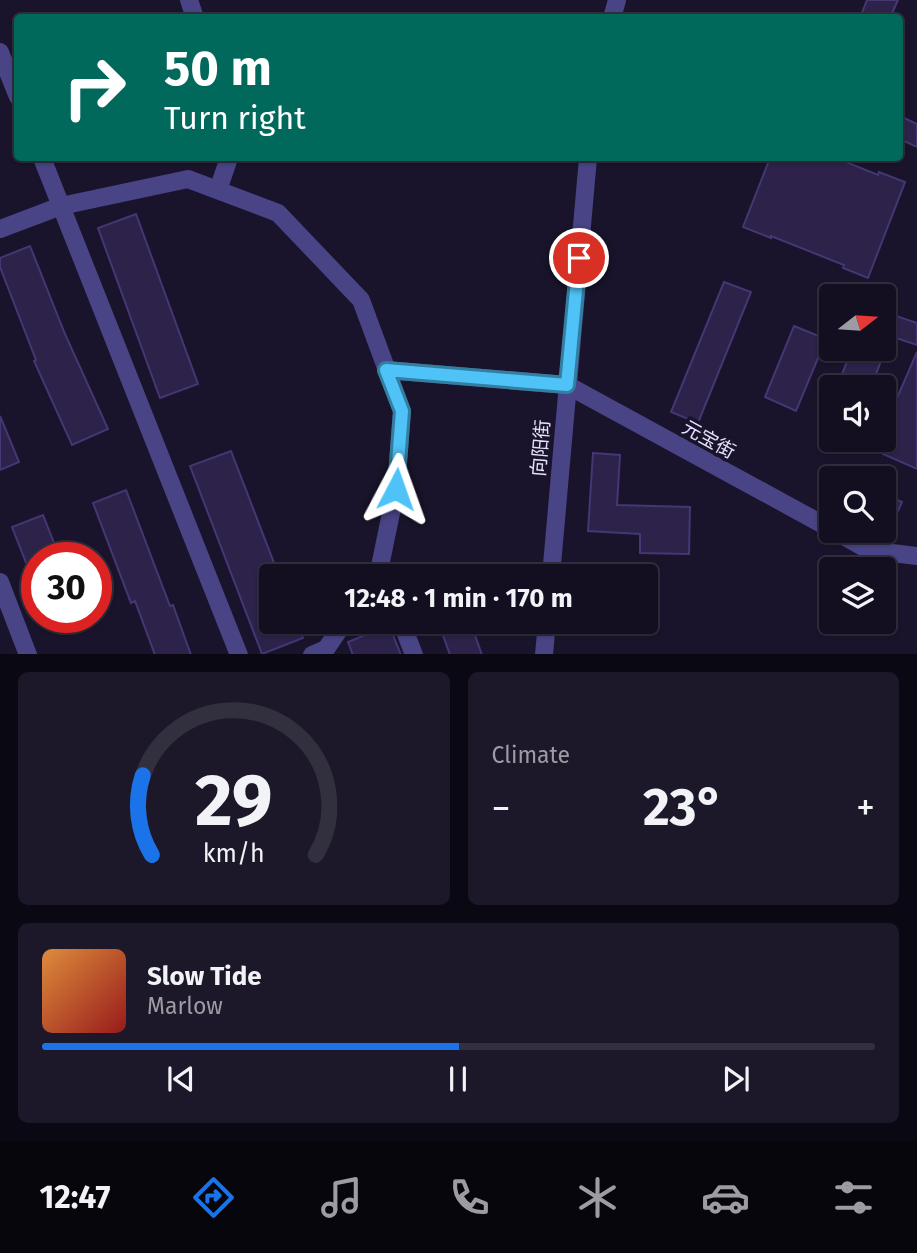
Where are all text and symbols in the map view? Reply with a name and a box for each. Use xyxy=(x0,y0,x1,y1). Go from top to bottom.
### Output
text: 50 m xyxy=(164,39,272,98)
icon: right xyxy=(49,42,140,133)
text: Turn right xyxy=(164,99,306,137)
pin xyxy=(549,228,609,288)
icon: arrive xyxy=(560,239,598,277)
north arrow xyxy=(819,284,896,360)
map controls xyxy=(819,284,896,634)
button: sound xyxy=(819,375,896,452)
street label: 元宝街 xyxy=(678,416,739,463)
street label: 向阳街 xyxy=(527,419,554,477)
position arrow xyxy=(359,452,433,526)
button: search xyxy=(819,466,896,543)
speed limit sign: 30 xyxy=(21,542,112,633)
button: layers xyxy=(819,557,896,634)
text: 12:48 · 1 min · 170 m xyxy=(344,583,573,614)
text: Climate xyxy=(492,741,570,769)
text: 29 xyxy=(195,757,273,844)
text: 23° xyxy=(643,776,724,839)
text: − xyxy=(492,785,511,831)
text: + xyxy=(856,785,875,831)
text: km/h xyxy=(203,838,265,868)
text: Slow Tide xyxy=(147,961,262,992)
text: Marlow xyxy=(147,992,223,1020)
icon: previous xyxy=(162,1060,200,1098)
icon: pause xyxy=(439,1060,477,1098)
icon: next xyxy=(717,1060,755,1098)
icon: directions xyxy=(189,1173,238,1222)
icon: music xyxy=(317,1173,366,1222)
icon: phone xyxy=(445,1173,494,1222)
icon: climate xyxy=(573,1173,622,1222)
icon: car xyxy=(701,1173,750,1222)
icon: filters xyxy=(829,1173,878,1222)
text: 12:47 xyxy=(39,1178,111,1216)

